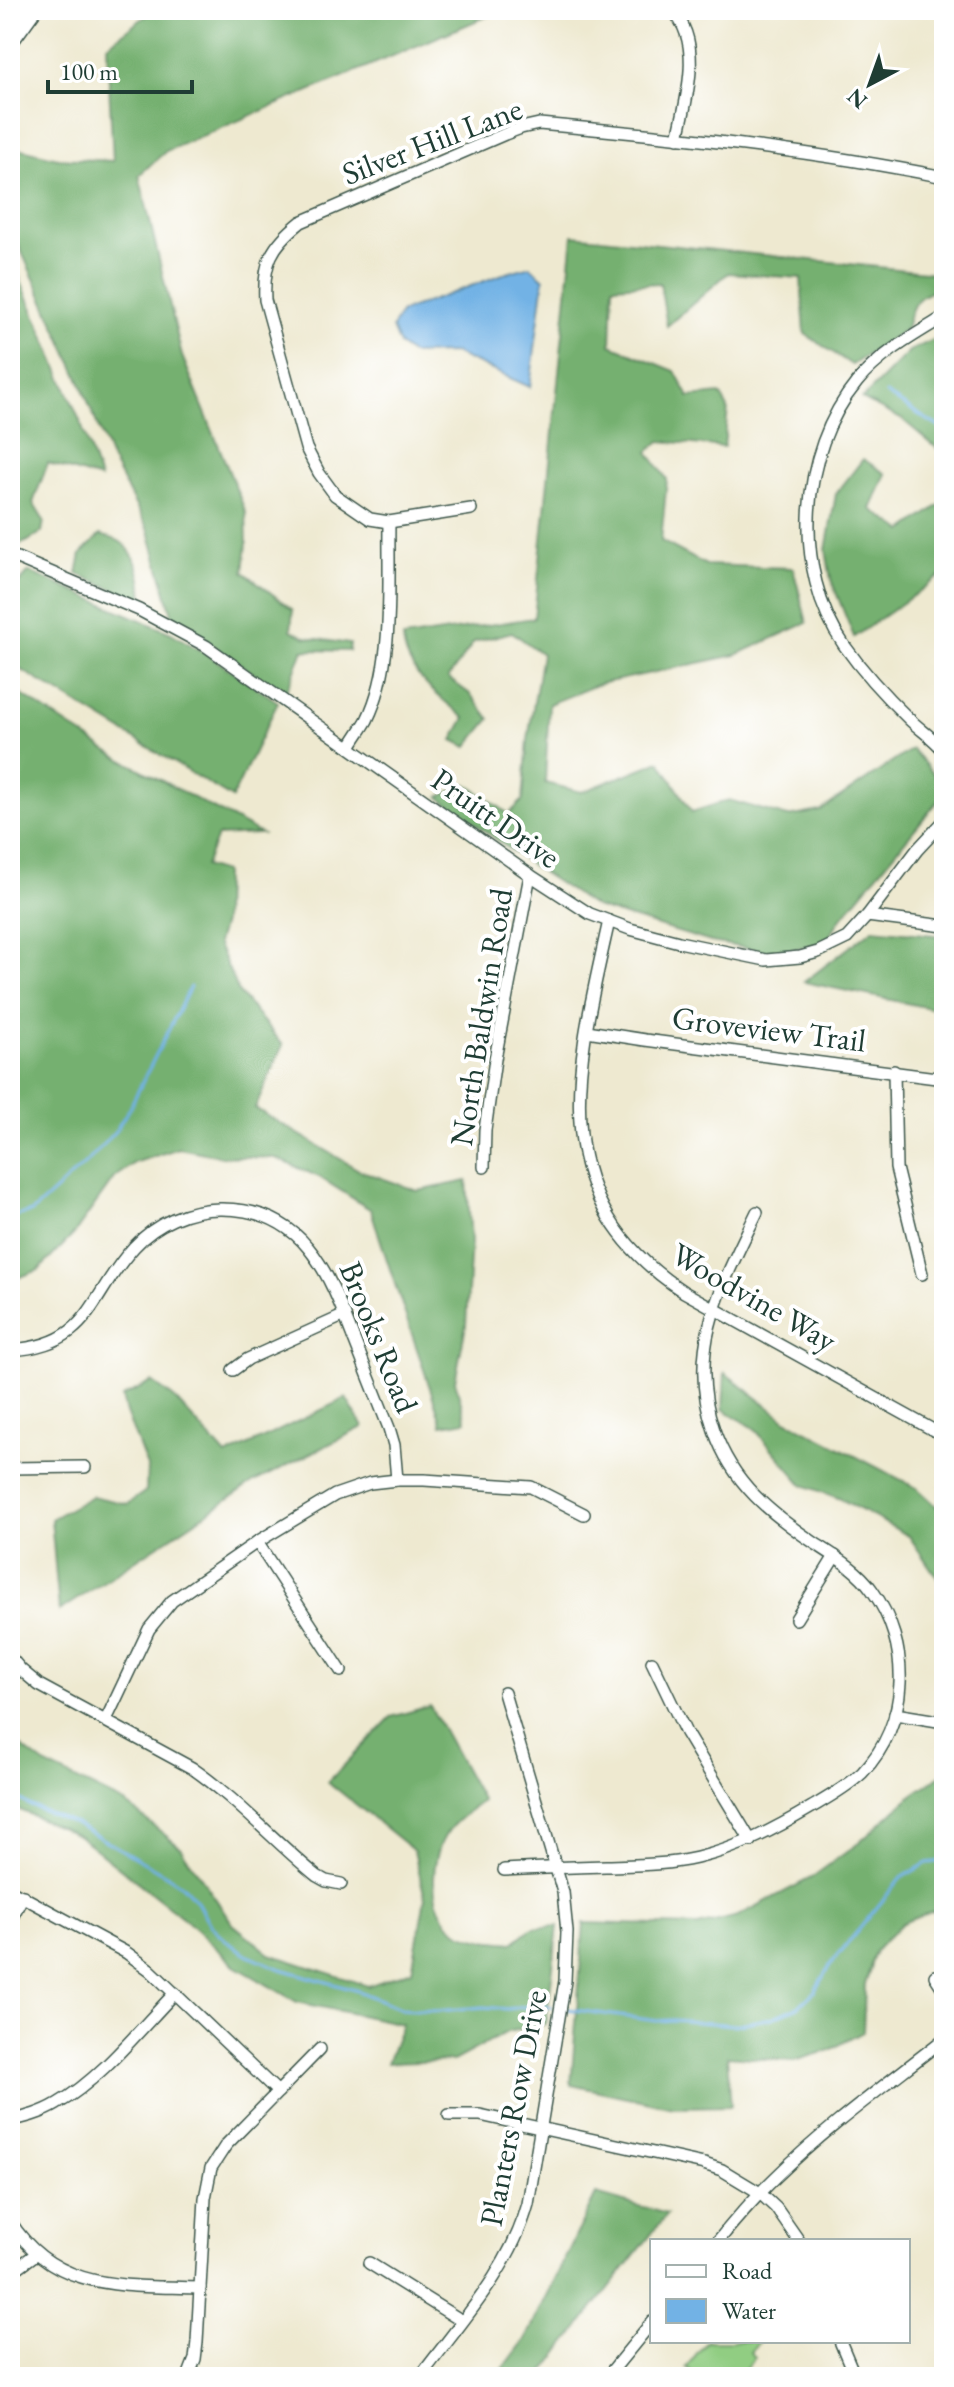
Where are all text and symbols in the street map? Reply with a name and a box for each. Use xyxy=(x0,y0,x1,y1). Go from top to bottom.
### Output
scale bar xyxy=(48,44,192,94)
north arrow xyxy=(830,44,910,124)
text: 100 m xyxy=(60,56,118,87)
text: N xyxy=(841,82,873,116)
street label: Silver Hill Lane xyxy=(336,87,528,195)
street label: Pruitt Drive xyxy=(423,758,569,878)
street label: North Baldwin Road xyxy=(440,884,522,1149)
street label: Groveview Trail xyxy=(670,996,869,1062)
street label: Woodvine Way xyxy=(664,1233,845,1362)
street label: Brooks Road xyxy=(330,1255,429,1420)
street label: Planters Row Drive xyxy=(470,1986,556,2230)
legend xyxy=(650,2239,910,2343)
text: Road xyxy=(722,2255,773,2286)
text: Water xyxy=(722,2295,776,2326)

